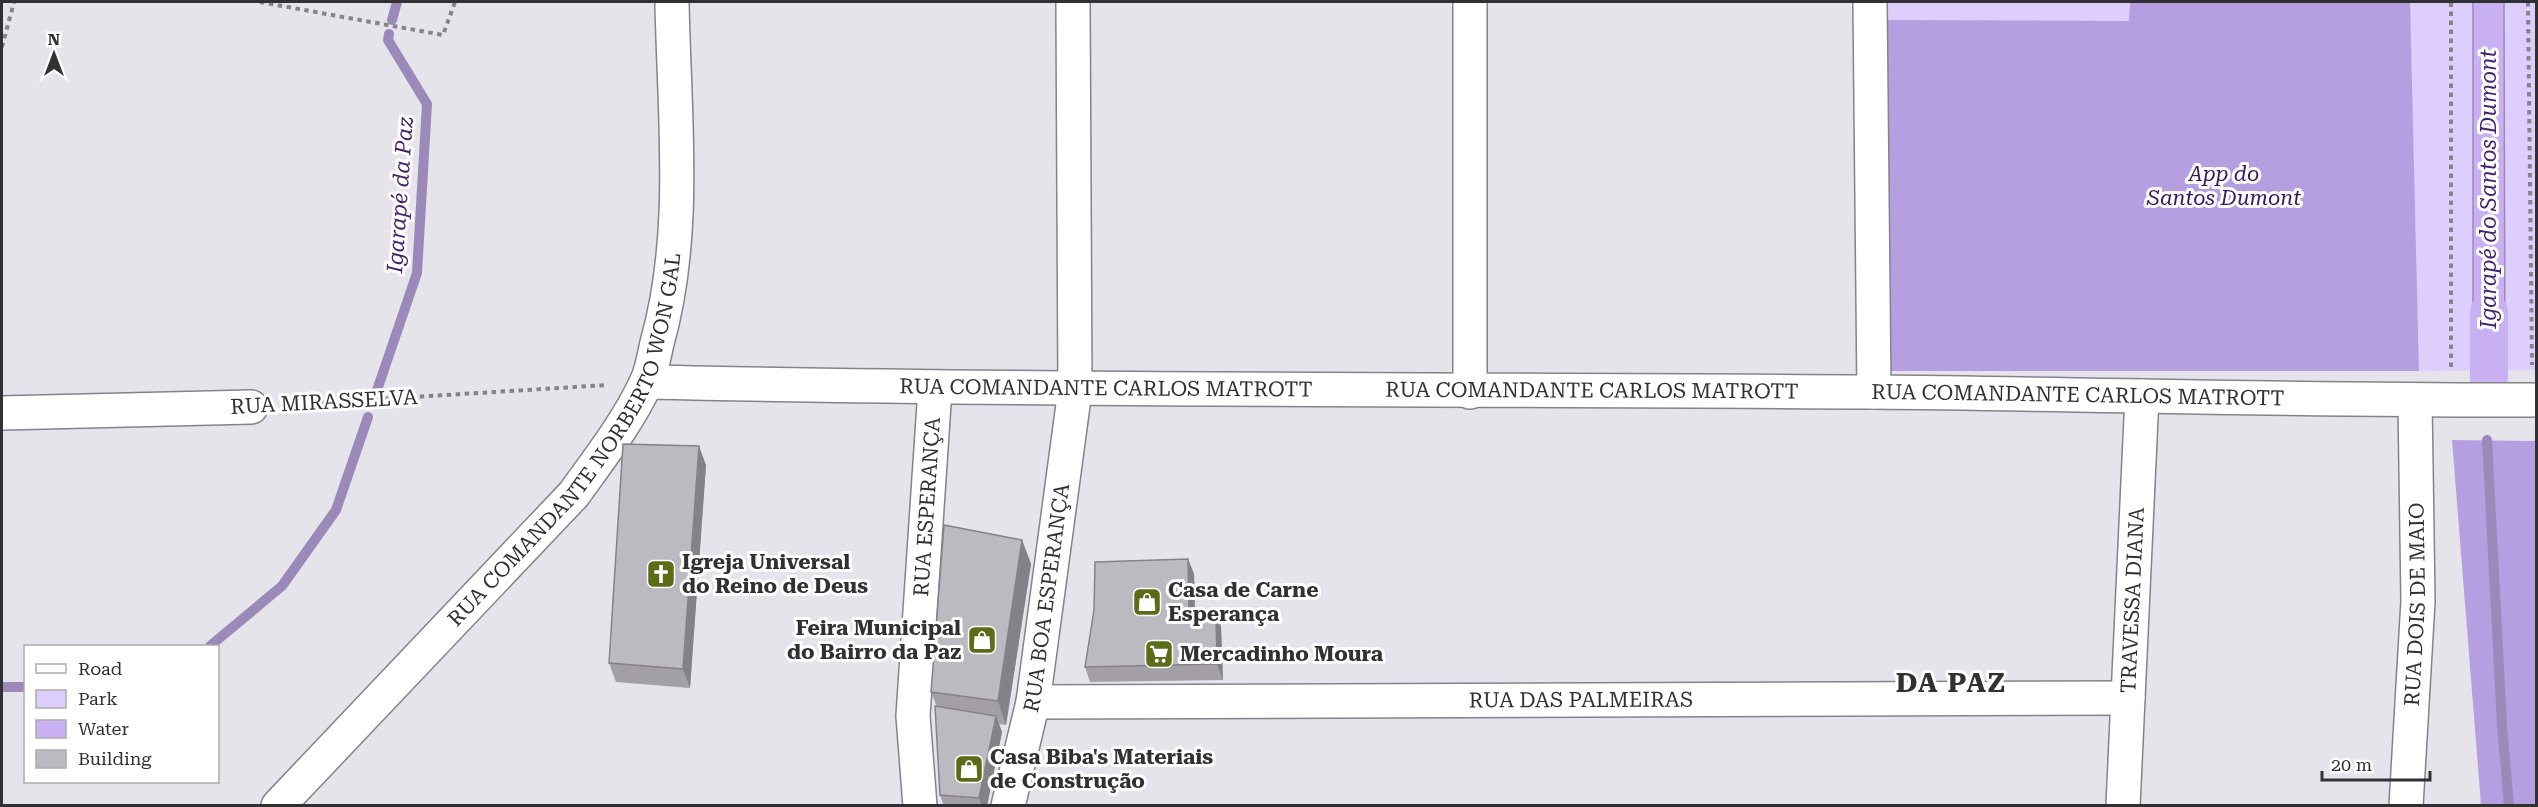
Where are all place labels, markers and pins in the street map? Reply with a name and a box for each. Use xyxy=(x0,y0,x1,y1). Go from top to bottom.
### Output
place label: Igreja Universal do Reino de Deus xyxy=(682,550,868,598)
church icon: Igreja Universal do Reino de Deus xyxy=(645,558,677,590)
place label: Casa de Carne Esperança xyxy=(1168,578,1319,626)
shop icon: Casa de Carne Esperança xyxy=(1131,586,1163,618)
place label: Feira Municipal do Bairro da Paz xyxy=(787,616,961,664)
shop icon: Feira Municipal do Bairro da Paz xyxy=(966,624,998,656)
supermarket icon: Mercadinho Moura xyxy=(1143,638,1175,670)
place label: Mercadinho Moura xyxy=(1180,642,1384,666)
place label: Casa Biba's Materiais de Construção xyxy=(990,745,1213,793)
shop icon: Casa Biba's Materiais de Construção xyxy=(953,753,985,785)

